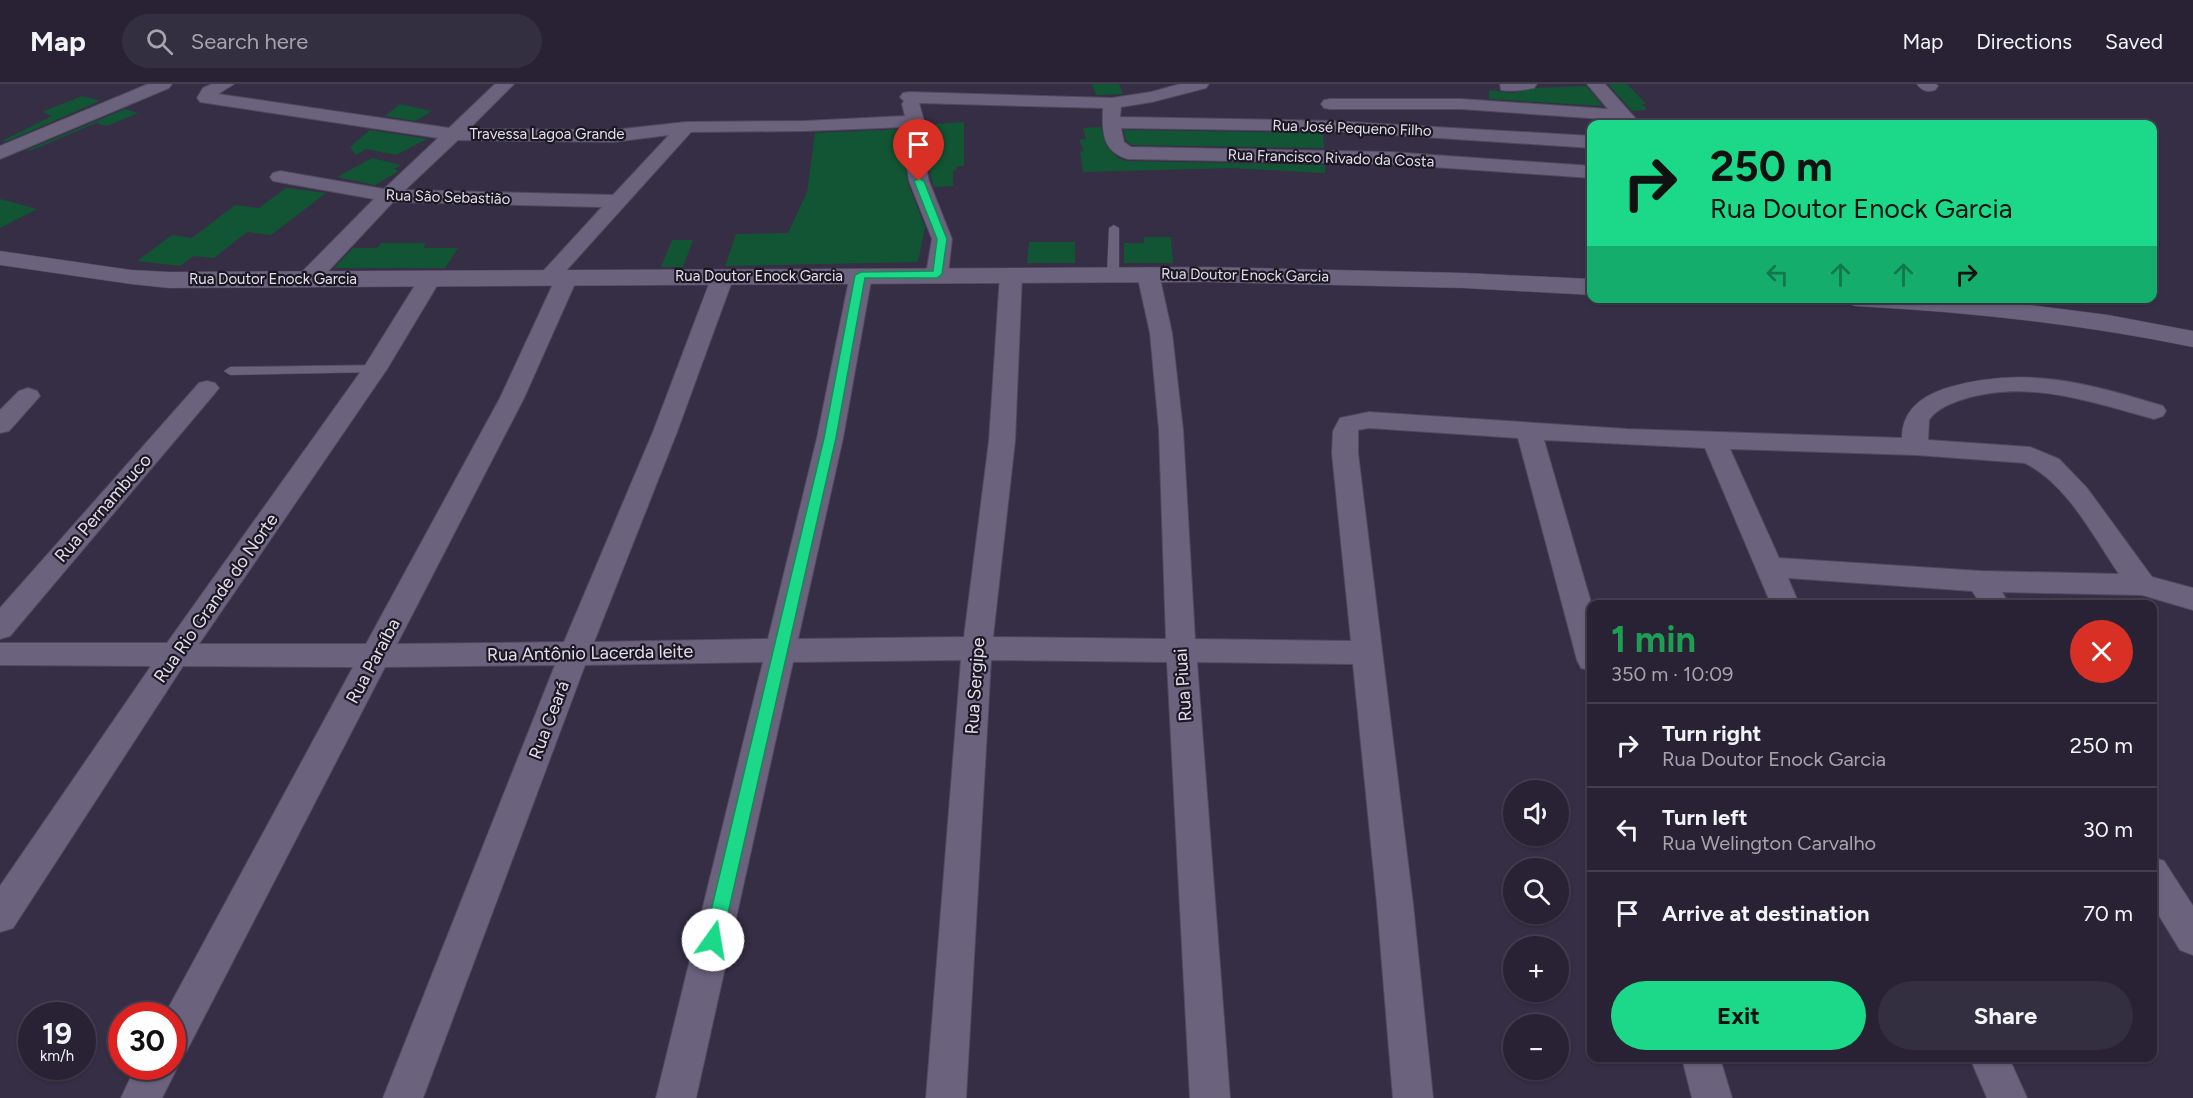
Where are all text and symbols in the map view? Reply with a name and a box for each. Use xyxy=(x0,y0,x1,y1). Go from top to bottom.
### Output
search box xyxy=(122,14,542,68)
text: Map xyxy=(30,24,86,58)
icon: search xyxy=(143,25,176,58)
text: Search here xyxy=(191,28,308,55)
text: Map xyxy=(1902,29,1943,54)
text: Directions xyxy=(1976,29,2072,54)
text: Saved xyxy=(2105,29,2163,54)
street label: Rua José Pequeno Filho xyxy=(1272,116,1432,140)
pin xyxy=(893,119,944,181)
street label: Travessa Lagoa Grande xyxy=(469,125,625,143)
icon: arrive xyxy=(902,128,935,161)
text: 250 m xyxy=(1710,141,1833,192)
icon: right xyxy=(1611,144,1689,222)
street label: Rua Francisco Rivado da Costa xyxy=(1227,145,1435,171)
street label: Rua São Sebastião xyxy=(385,186,511,208)
text: Rua Doutor Enock Garcia xyxy=(1710,192,2012,225)
icon: left xyxy=(1761,258,1794,291)
icon: ahead xyxy=(1824,258,1857,291)
icon: ahead xyxy=(1887,258,1920,291)
icon: right xyxy=(1950,258,1983,291)
street label: Rua Doutor Enock Garcia xyxy=(1161,265,1329,285)
street label: Rua Doutor Enock Garcia xyxy=(675,267,843,285)
street label: Rua Doutor Enock Garcia xyxy=(189,270,357,288)
street label: Rua Pernambuco xyxy=(50,449,156,567)
street label: Rua Rio Grande do Norte xyxy=(149,509,283,687)
street label: Rua Paraíba xyxy=(341,615,405,707)
text: 1 min xyxy=(1611,618,1696,661)
button: close xyxy=(2070,620,2133,683)
street label: Rua Sergipe xyxy=(961,637,989,735)
street label: Rua Antônio Lacerda leite xyxy=(487,640,694,666)
street label: Rua Piuai xyxy=(1169,648,1197,722)
text: 350 m · 10:09 xyxy=(1611,662,1733,686)
street label: Rua Ceará xyxy=(524,678,574,762)
text: Turn right xyxy=(1662,720,1761,747)
icon: right xyxy=(1611,729,1644,762)
text: 250 m xyxy=(2070,732,2133,759)
text: Rua Doutor Enock Garcia xyxy=(1662,747,1886,771)
map controls xyxy=(1503,780,1569,1080)
button: sound xyxy=(1503,780,1569,846)
text: Turn left xyxy=(1662,804,1748,831)
icon: left xyxy=(1611,813,1644,846)
text: 30 m xyxy=(2083,816,2133,843)
text: Rua Welington Carvalho xyxy=(1662,831,1876,855)
button: search xyxy=(1503,858,1569,924)
icon: arrive xyxy=(1611,897,1644,930)
text: Arrive at destination xyxy=(1662,900,1870,927)
text: 70 m xyxy=(2083,900,2133,927)
position arrow xyxy=(681,908,745,972)
button: + xyxy=(1503,936,1569,1002)
button: Exit xyxy=(1611,981,1866,1050)
button: Share xyxy=(1878,981,2133,1050)
speed limit sign: 30 xyxy=(108,1002,186,1080)
button: − xyxy=(1503,1014,1569,1080)
text: 19 xyxy=(42,1015,72,1052)
text: km/h xyxy=(40,1047,74,1065)

